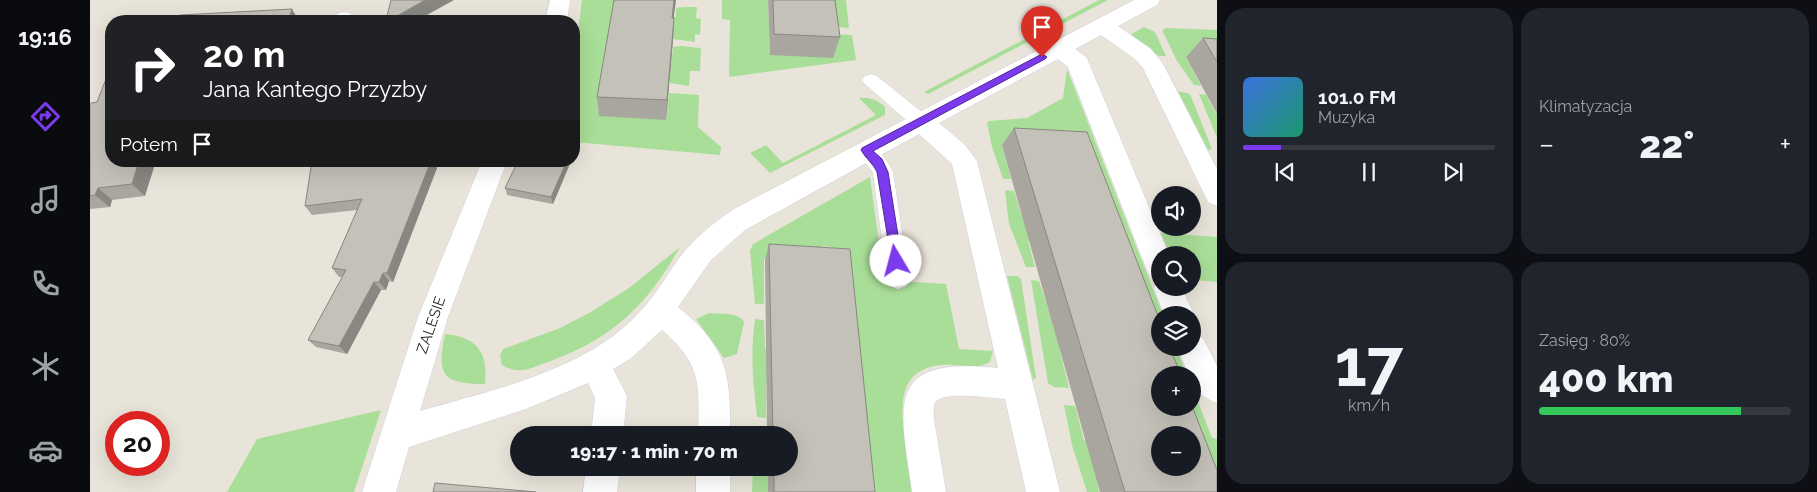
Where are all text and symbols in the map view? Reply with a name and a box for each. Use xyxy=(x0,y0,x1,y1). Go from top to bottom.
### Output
pin xyxy=(1021,6,1063,57)
icon: arrive xyxy=(1028,13,1056,41)
text: 19:16 xyxy=(18,24,72,50)
text: 20 m xyxy=(203,34,285,75)
icon: right xyxy=(120,35,185,100)
text: Jana Kantego Przyzby xyxy=(203,76,427,102)
text: 101.0 FM xyxy=(1318,86,1396,108)
text: Klimatyzacja xyxy=(1539,97,1632,116)
icon: directions xyxy=(28,99,63,134)
text: Muzyka xyxy=(1318,108,1375,127)
text: 22° xyxy=(1639,122,1694,167)
text: − xyxy=(1539,128,1554,161)
text: + xyxy=(1779,128,1791,161)
icon: arrive xyxy=(188,130,216,158)
text: Potem xyxy=(120,133,178,155)
icon: previous xyxy=(1271,158,1299,186)
icon: pause xyxy=(1355,158,1383,186)
icon: next xyxy=(1439,158,1467,186)
icon: music xyxy=(28,182,63,217)
map controls xyxy=(1151,186,1201,476)
button: sound xyxy=(1151,186,1201,236)
position arrow xyxy=(869,234,921,286)
button: search xyxy=(1151,246,1201,296)
icon: phone xyxy=(28,266,63,301)
street label: ZALESIE xyxy=(413,294,449,356)
button: layers xyxy=(1151,306,1201,356)
text: 17 xyxy=(1335,325,1403,401)
text: Zasięg · 80% xyxy=(1539,331,1630,350)
icon: climate xyxy=(28,349,63,384)
text: 400 km xyxy=(1539,356,1674,401)
button: + xyxy=(1151,366,1201,416)
text: km/h xyxy=(1348,396,1390,415)
speed limit sign: 20 xyxy=(105,411,170,476)
button: − xyxy=(1151,426,1201,476)
icon: car xyxy=(28,433,63,468)
text: 19:17 · 1 min · 70 m xyxy=(570,440,738,462)

